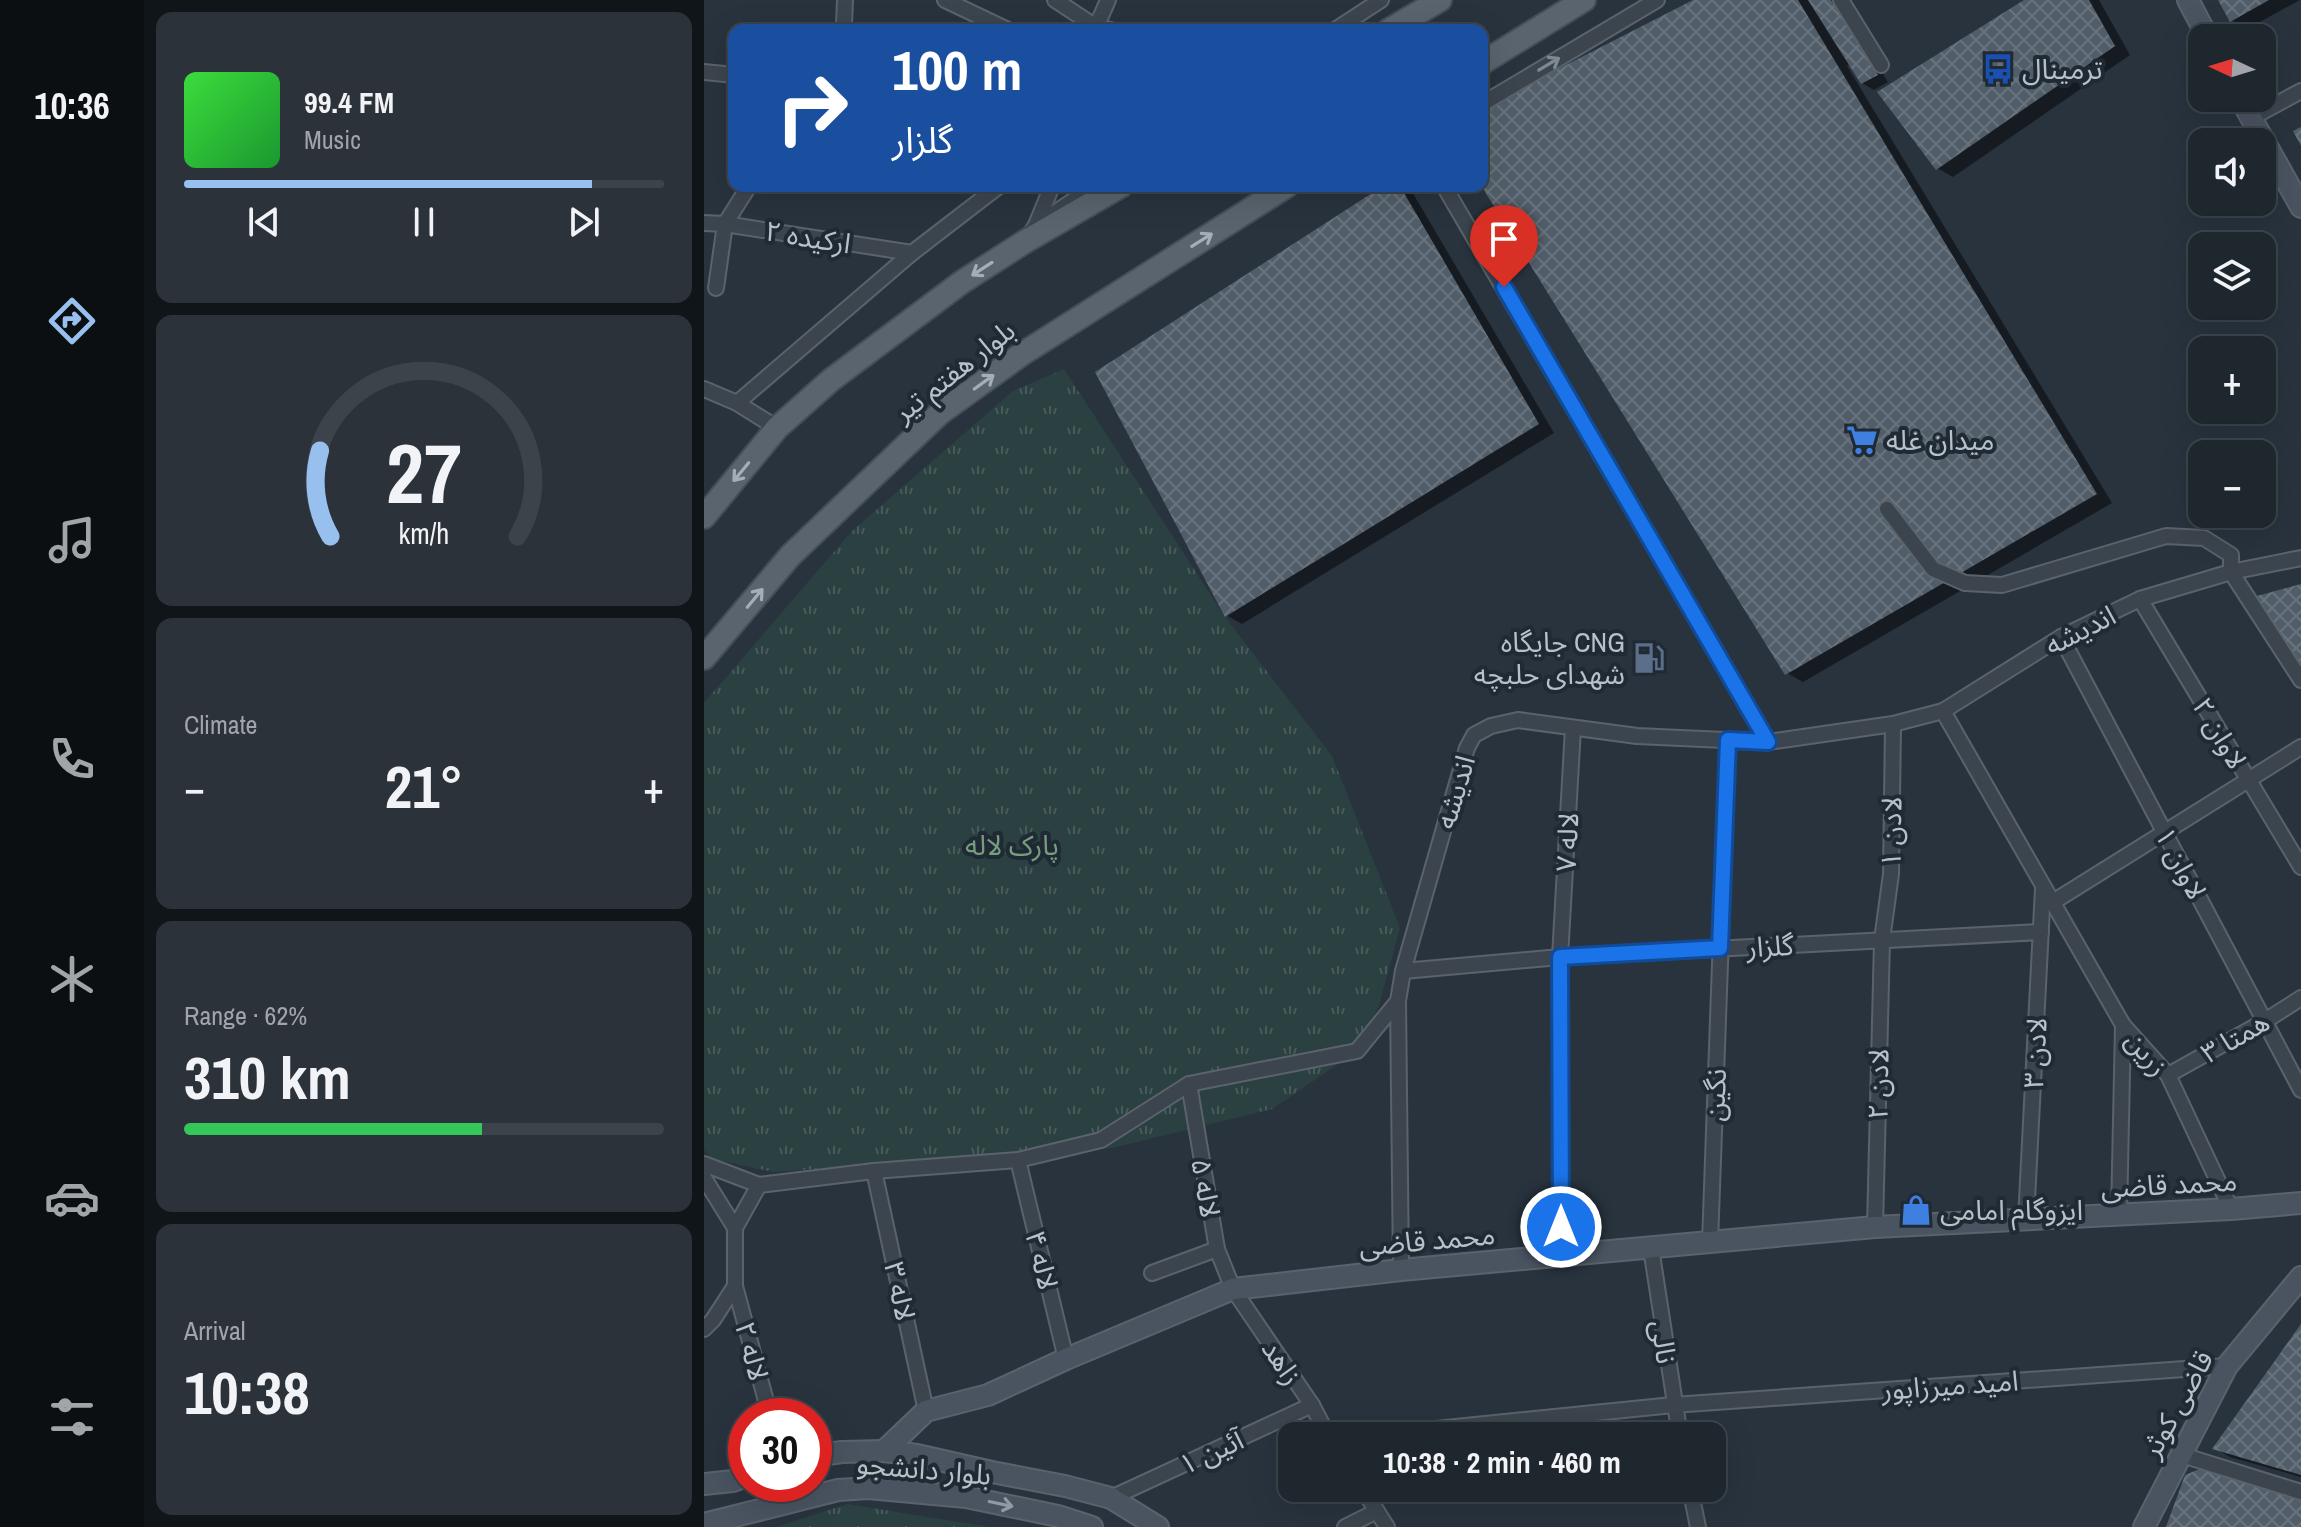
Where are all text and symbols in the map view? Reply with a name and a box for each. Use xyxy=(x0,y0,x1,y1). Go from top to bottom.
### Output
north arrow xyxy=(2188,24,2276,112)
map controls xyxy=(2188,24,2276,528)
text: 100 m xyxy=(892,32,1022,107)
place label: ترمینال xyxy=(2022,50,2103,88)
bus stop icon: ترمینال xyxy=(1981,52,2015,86)
icon: right xyxy=(760,56,864,160)
one-way arrow xyxy=(1537,56,1560,72)
text: 10:36 xyxy=(34,82,110,130)
text: 99.4 FM xyxy=(304,82,394,122)
text: گلزار xyxy=(892,116,953,164)
text: Music xyxy=(304,122,361,157)
button: sound xyxy=(2188,128,2276,216)
icon: previous xyxy=(242,200,286,244)
icon: pause xyxy=(402,200,446,244)
icon: next xyxy=(562,200,606,244)
pin xyxy=(1470,205,1538,287)
street label: ارکیده ۲ xyxy=(762,211,854,263)
icon: arrive xyxy=(1482,217,1526,261)
one-way arrow xyxy=(1190,232,1212,249)
button: layers xyxy=(2188,232,2276,320)
one-way arrow xyxy=(971,262,994,278)
icon: directions xyxy=(44,293,100,349)
street label: بلوار هفتم تیر xyxy=(884,311,1025,434)
button: + xyxy=(2188,336,2276,424)
one-way arrow xyxy=(972,373,994,390)
text: 27 xyxy=(386,416,462,528)
place label: میدان غله xyxy=(1886,421,1994,459)
supermarket icon: میدان غله xyxy=(1845,423,1879,457)
button: − xyxy=(2188,440,2276,528)
one-way arrow xyxy=(732,461,750,482)
icon: music xyxy=(44,512,100,568)
text: km/h xyxy=(399,514,449,553)
one-way arrow xyxy=(745,589,763,609)
street label: اندیشه xyxy=(2038,596,2122,664)
place label: جایگاه CNG شهدای حلبچه xyxy=(1474,623,1625,693)
fuel station icon: جایگاه CNG شهدای حلبچه xyxy=(1632,641,1666,675)
street label: لاوان ۲ xyxy=(2184,690,2256,776)
text: Climate xyxy=(184,707,257,742)
icon: phone xyxy=(44,731,100,787)
text: 21° xyxy=(385,746,463,827)
street label: اندیشه xyxy=(1426,751,1484,833)
text: − xyxy=(184,757,205,817)
text: + xyxy=(643,757,664,817)
street label: لادن ۱ xyxy=(1871,796,1911,868)
street label: لاله ۷ xyxy=(1546,811,1588,873)
street label: لاوان ۱ xyxy=(2146,820,2216,906)
park label: پارک لاله xyxy=(965,826,1059,864)
street label: گلزار xyxy=(1744,926,1795,966)
icon: climate xyxy=(44,951,100,1007)
text: Range · 62% xyxy=(184,998,307,1033)
street label: همتا ۳ xyxy=(2194,1002,2276,1072)
street label: لادن ۳ xyxy=(2014,1016,2056,1090)
street label: زرین xyxy=(2117,1022,2177,1084)
text: 310 km xyxy=(184,1037,351,1118)
street label: لادن ۲ xyxy=(1858,1048,1898,1120)
street label: نگین xyxy=(1695,1068,1735,1122)
street label: لاله ۵ xyxy=(1182,1155,1230,1221)
street label: محمد قاضی xyxy=(2100,1161,2238,1207)
icon: car xyxy=(44,1170,100,1226)
position arrow xyxy=(1519,1185,1603,1269)
place label: ایزوگام امامی xyxy=(1940,1191,2083,1231)
shop icon: ایزوگام امامی xyxy=(1899,1193,1933,1227)
street label: محمد قاضی xyxy=(1357,1215,1497,1265)
street label: لاله ۴ xyxy=(1016,1226,1068,1294)
street label: لاله ۳ xyxy=(875,1258,925,1324)
text: Arrival xyxy=(184,1313,246,1348)
street label: لاله ۲ xyxy=(726,1317,778,1385)
street label: نالی xyxy=(1642,1318,1686,1366)
street label: زاهد xyxy=(1253,1332,1311,1392)
street label: قاضی کوثر xyxy=(2131,1344,2222,1465)
text: 10:38 xyxy=(184,1352,310,1433)
street label: امید میرزاپور xyxy=(1879,1361,2020,1409)
icon: filters xyxy=(44,1389,100,1445)
speed limit sign: 30 xyxy=(728,1398,832,1502)
street label: آئین ۱ xyxy=(1172,1420,1251,1483)
text: 10:38 · 2 min · 460 m xyxy=(1383,1442,1621,1482)
street label: بلوار دانشجو xyxy=(855,1444,993,1494)
one-way arrow xyxy=(987,1497,1013,1512)

